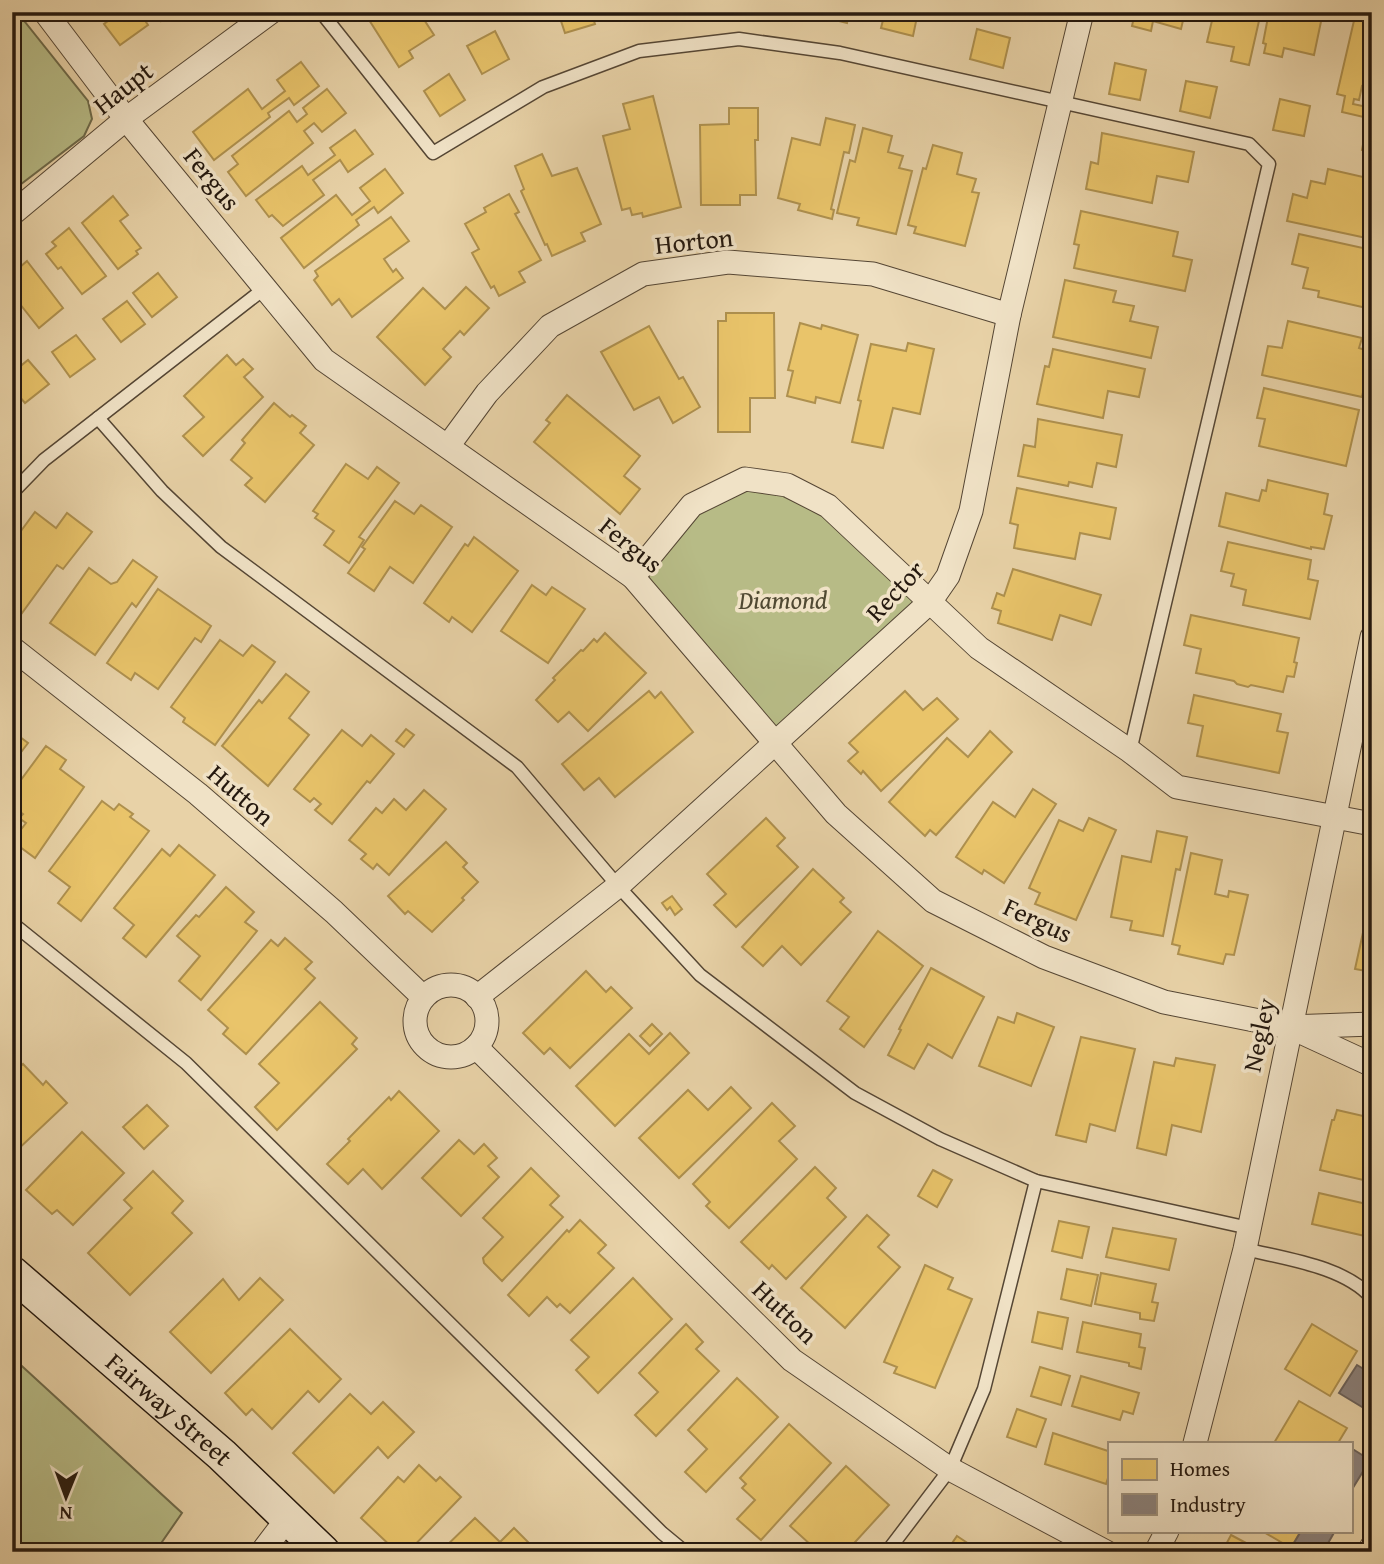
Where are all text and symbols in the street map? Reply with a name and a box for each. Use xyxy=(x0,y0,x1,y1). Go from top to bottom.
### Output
street label: Haupt xyxy=(84,52,161,124)
street label: Fergus xyxy=(175,138,250,219)
street label: Horton xyxy=(653,217,735,264)
street label: Fergus xyxy=(591,507,672,582)
street label: Rector xyxy=(856,551,934,630)
park label: Diamond xyxy=(737,580,828,619)
street label: Hutton xyxy=(199,754,284,835)
street label: Fergus xyxy=(997,887,1079,952)
street label: Negley xyxy=(1232,994,1285,1075)
street label: Hutton xyxy=(744,1271,827,1353)
street label: Fairway Street xyxy=(97,1343,242,1475)
legend xyxy=(1108,1442,1352,1532)
text: Homes xyxy=(1170,1453,1230,1484)
north arrow xyxy=(32,1462,102,1532)
text: Industry xyxy=(1170,1489,1246,1520)
text: N xyxy=(59,1500,72,1528)

